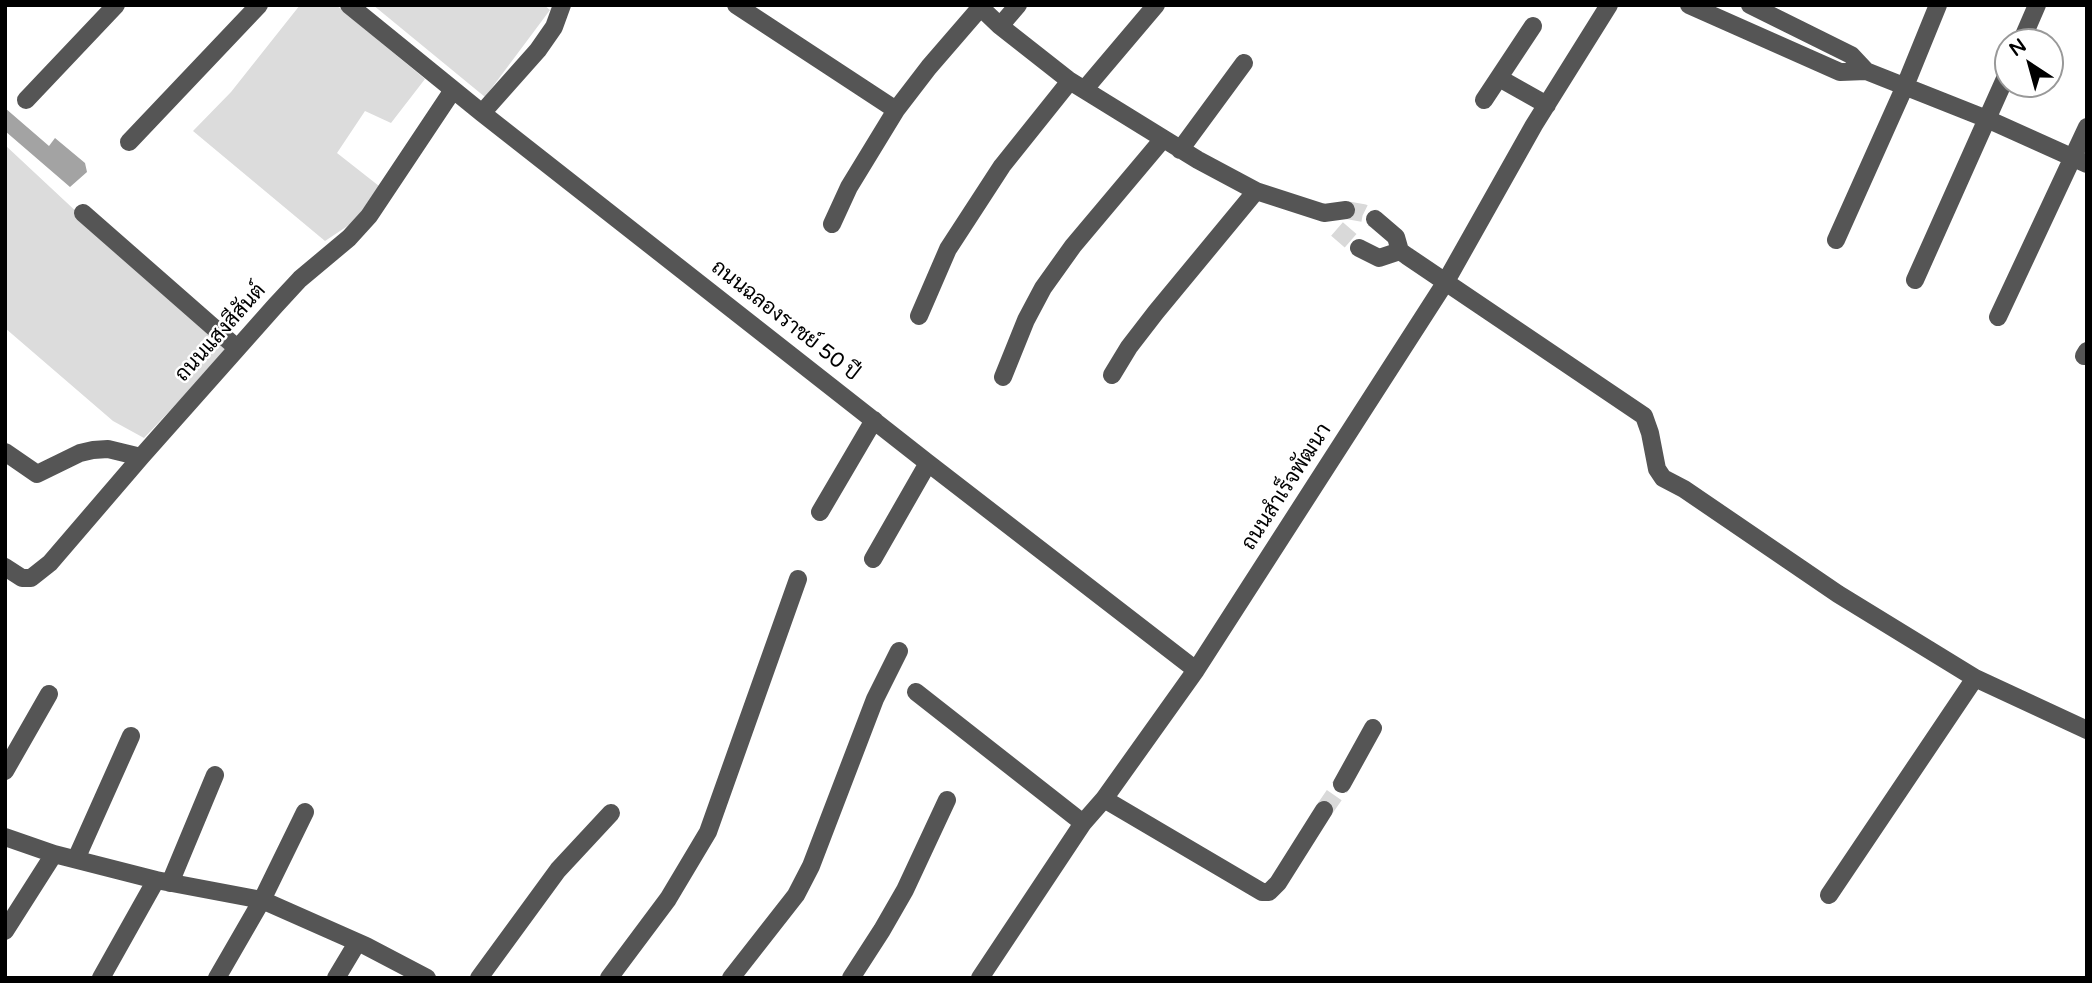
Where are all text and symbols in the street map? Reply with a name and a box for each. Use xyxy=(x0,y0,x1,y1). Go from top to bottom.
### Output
north arrow xyxy=(1994,28,2064,98)
text: N xyxy=(2005,34,2030,61)
street label: ถนนฉลองราชย์ 50 ปี xyxy=(706,255,864,387)
street label: ถนนแสงสีสันต์ xyxy=(170,279,272,387)
street label: ถนนสำเร็จพัฒนา xyxy=(1237,419,1337,555)

